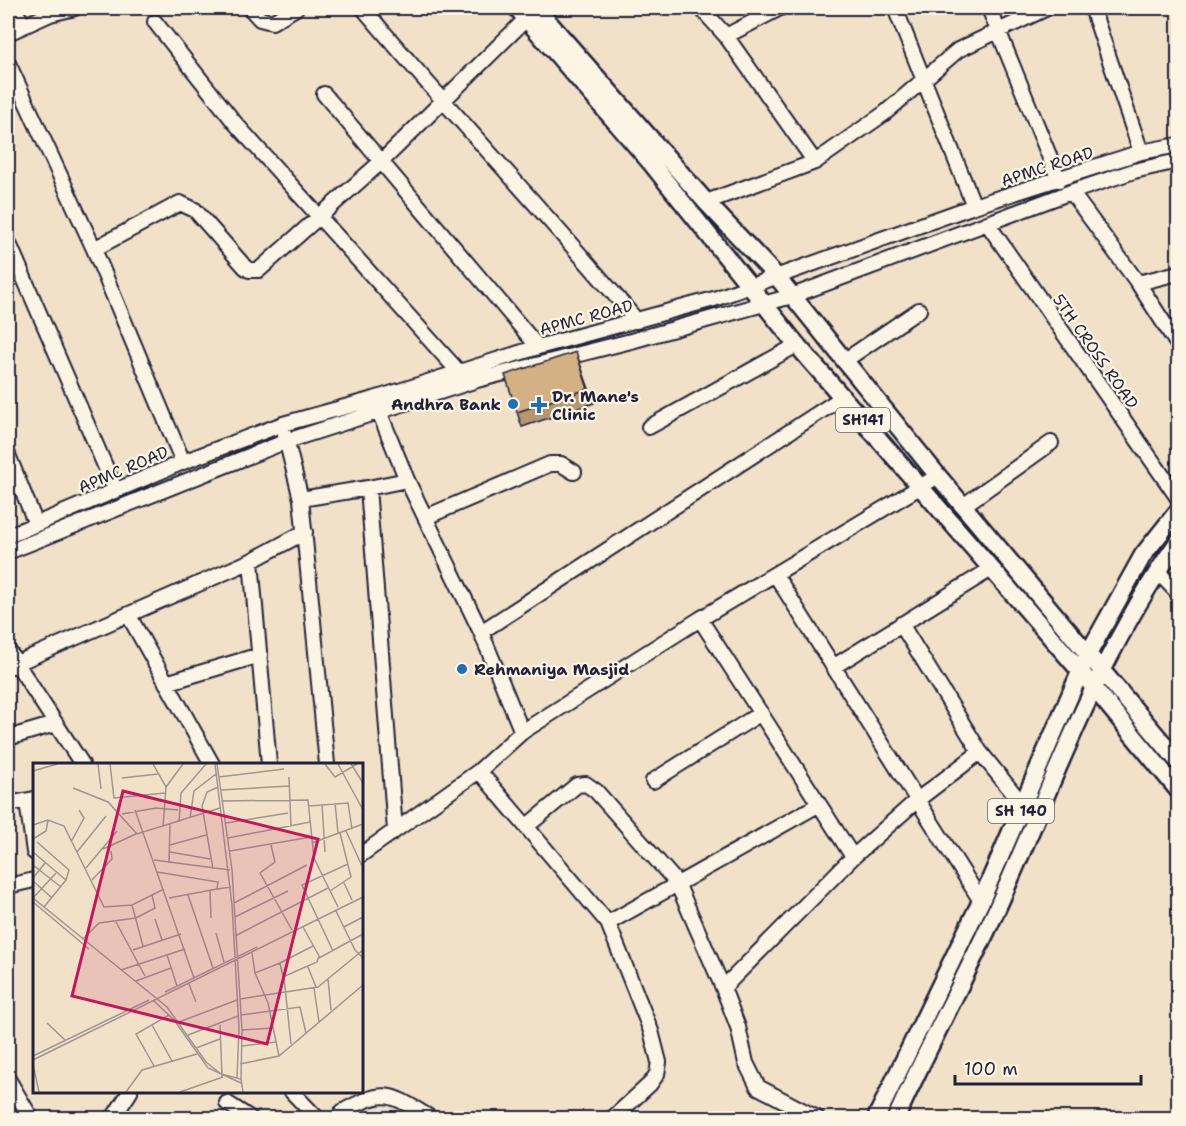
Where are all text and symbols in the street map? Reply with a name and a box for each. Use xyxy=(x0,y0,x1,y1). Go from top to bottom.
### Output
street label: APMC ROAD xyxy=(998,142,1096,191)
street label: 5TH CROSS ROAD xyxy=(1048,290,1143,413)
street label: APMC ROAD xyxy=(537,295,635,340)
place label: Dr. Mane's Clinic xyxy=(552,386,639,425)
place label: Andhra Bank xyxy=(391,394,501,415)
marker: Dr. Mane's Clinic xyxy=(530,396,548,414)
marker: Andhra Bank xyxy=(506,397,520,411)
road number: SH141 xyxy=(836,408,890,432)
street label: APMC ROAD xyxy=(75,441,171,498)
place label: Rehmaniya Masjid xyxy=(474,659,629,680)
marker: Rehmaniya Masjid xyxy=(455,662,469,676)
inset map xyxy=(33,763,363,1093)
road number: SH 140 xyxy=(988,799,1054,823)
scale bar xyxy=(955,1048,1141,1086)
text: 100 m xyxy=(964,1057,1018,1081)

